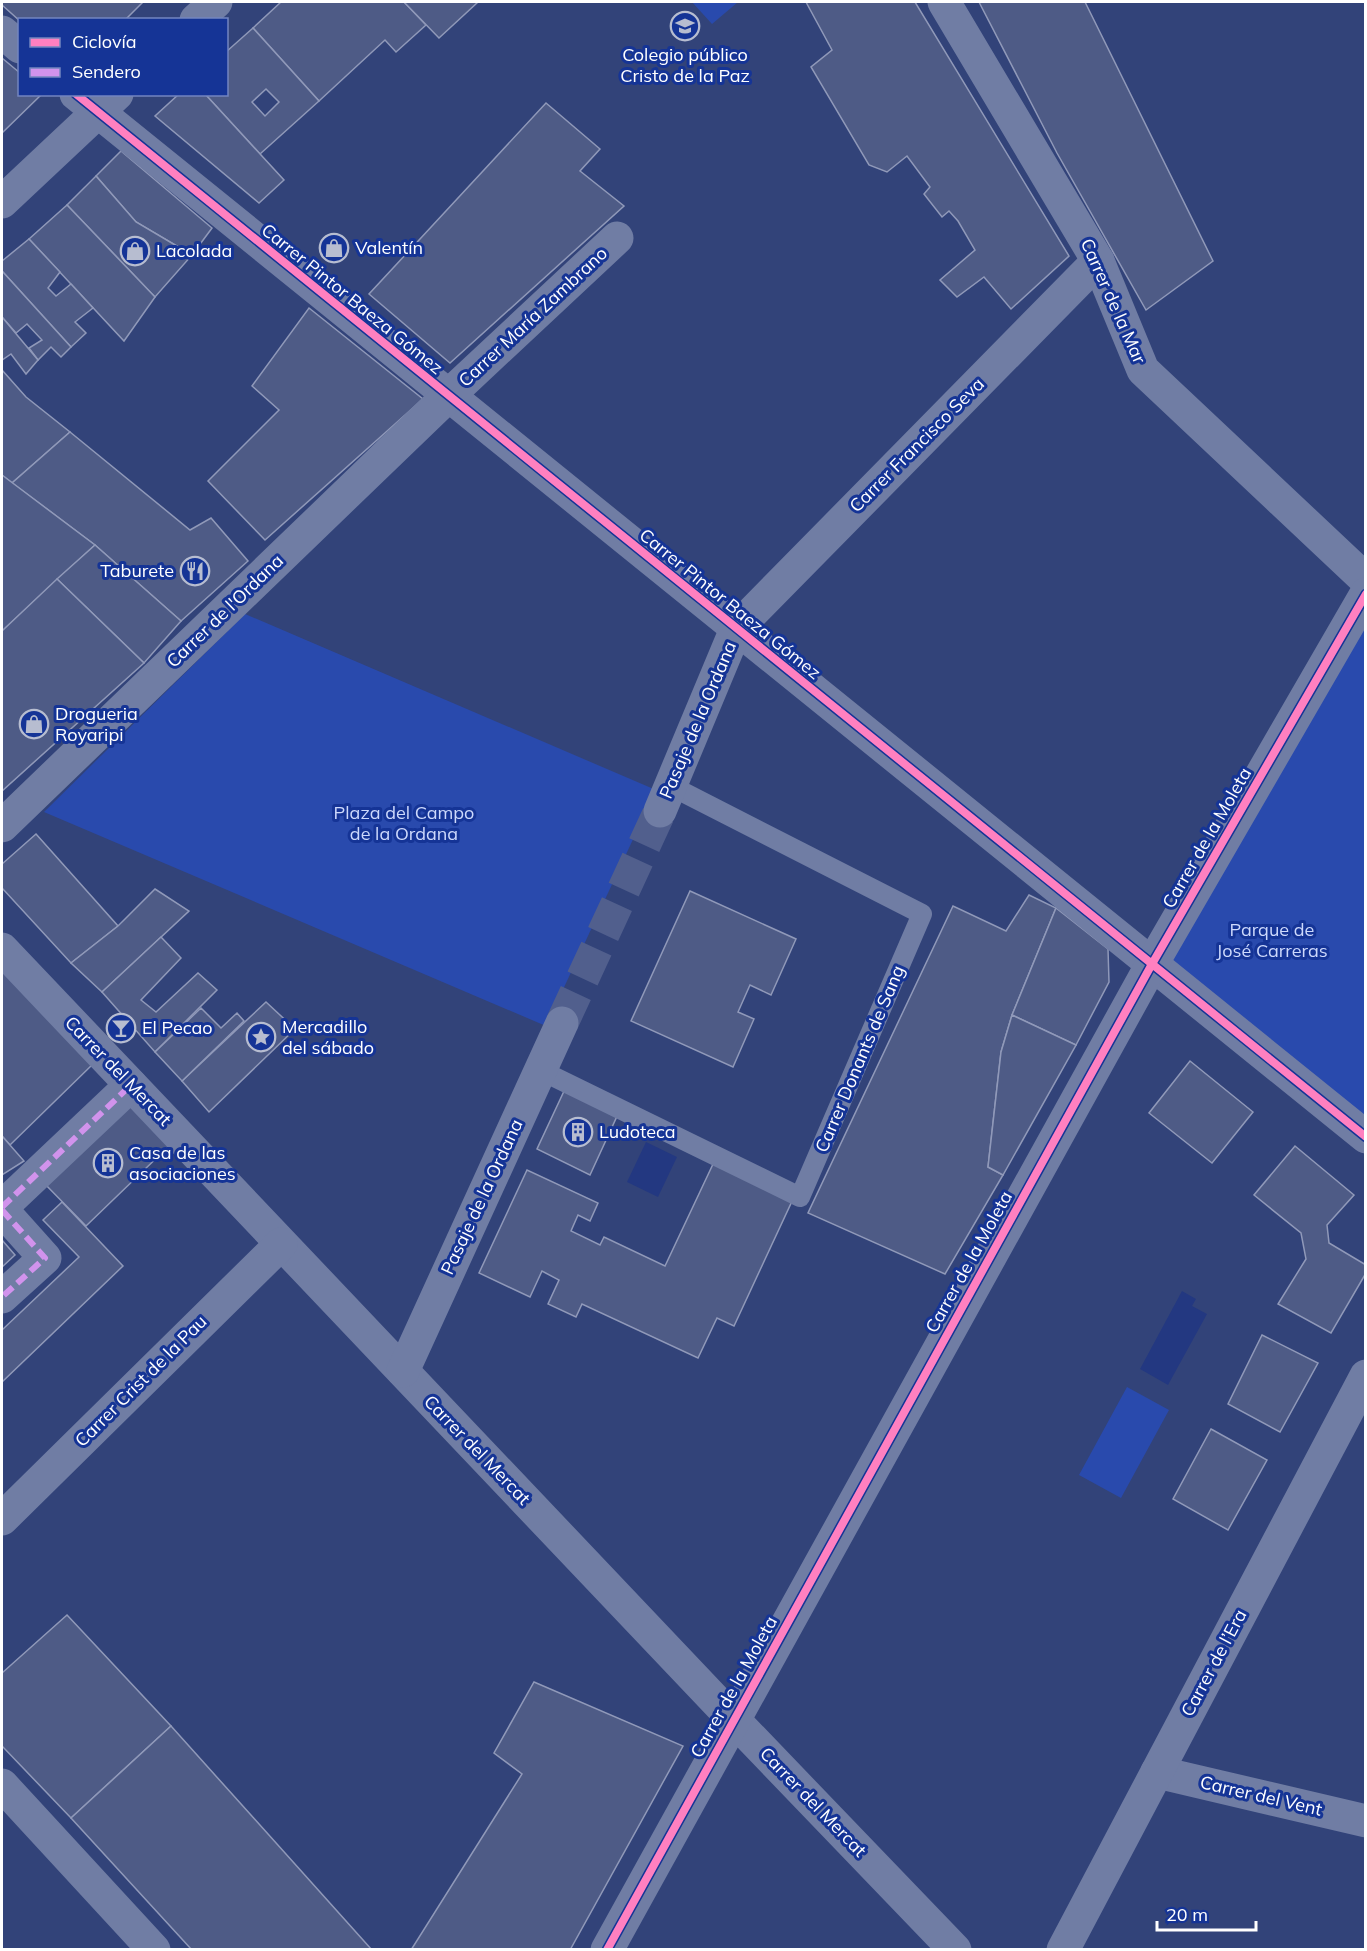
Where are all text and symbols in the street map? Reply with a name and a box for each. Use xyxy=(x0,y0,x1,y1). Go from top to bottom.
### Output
school or university icon: Colegio público Cristo de la Paz xyxy=(669,10,701,42)
legend xyxy=(18,18,228,96)
text: Ciclovía xyxy=(72,30,137,53)
place label: Colegio público Cristo de la Paz xyxy=(620,43,750,87)
text: Sendero xyxy=(72,60,141,83)
street label: Carrer Pintor Baeza Gómez xyxy=(257,218,448,379)
shop icon: Valentín xyxy=(318,232,350,264)
shop icon: Lacolada xyxy=(119,235,151,267)
street label: Carrer de la Mar xyxy=(1076,235,1152,367)
place label: Valentín xyxy=(355,236,423,259)
place label: Lacolada xyxy=(156,239,232,262)
street label: Carrer María Zambrano xyxy=(453,242,612,392)
street label: Carrer Francisco Seva xyxy=(844,372,989,517)
street label: Carrer Pintor Baeza Gómez xyxy=(635,523,826,684)
street label: Carrer de l'Ordana xyxy=(161,549,288,672)
restaurant icon: Taburete xyxy=(179,555,211,587)
place label: Taburete xyxy=(100,559,174,582)
street label: Pasaje de la Ordana xyxy=(654,638,741,802)
place label: Drogueria Royaripi xyxy=(55,702,138,746)
shop icon: Drogueria Royaripi xyxy=(18,708,50,740)
street label: Carrer de la Moleta xyxy=(1157,763,1256,912)
park label: Plaza del Campo de la Ordana xyxy=(334,801,474,845)
park label: Parque de José Carreras xyxy=(1216,918,1328,962)
street label: Carrer Donants de Sang xyxy=(810,962,909,1156)
street label: Carrer del Mercat xyxy=(60,1011,177,1130)
bar icon: El Pecao xyxy=(105,1012,137,1044)
place label: Mercadillo del sábado xyxy=(282,1015,374,1059)
place label: El Pecao xyxy=(142,1016,213,1039)
place icon: Mercadillo del sábado xyxy=(245,1021,277,1053)
street label: Pasaje de la Ordana xyxy=(435,1115,528,1278)
building icon: Ludoteca xyxy=(562,1116,594,1148)
place label: Ludoteca xyxy=(599,1120,676,1143)
place label: Casa de las asociaciones xyxy=(129,1141,236,1185)
building icon: Casa de las asociaciones xyxy=(92,1147,124,1179)
street label: Carrer de la Moleta xyxy=(920,1187,1017,1337)
street label: Carrer Crist de la Pau xyxy=(70,1310,211,1451)
street label: Carrer del Mercat xyxy=(419,1390,536,1509)
street label: Carrer de l’Era xyxy=(1176,1605,1251,1720)
street label: Carrer de la Moleta xyxy=(685,1612,782,1762)
street label: Carrer del Mercat xyxy=(755,1742,872,1861)
street label: Carrer del Vent xyxy=(1198,1770,1324,1821)
scale bar xyxy=(1157,1894,1256,1932)
text: 20 m xyxy=(1166,1903,1208,1926)

